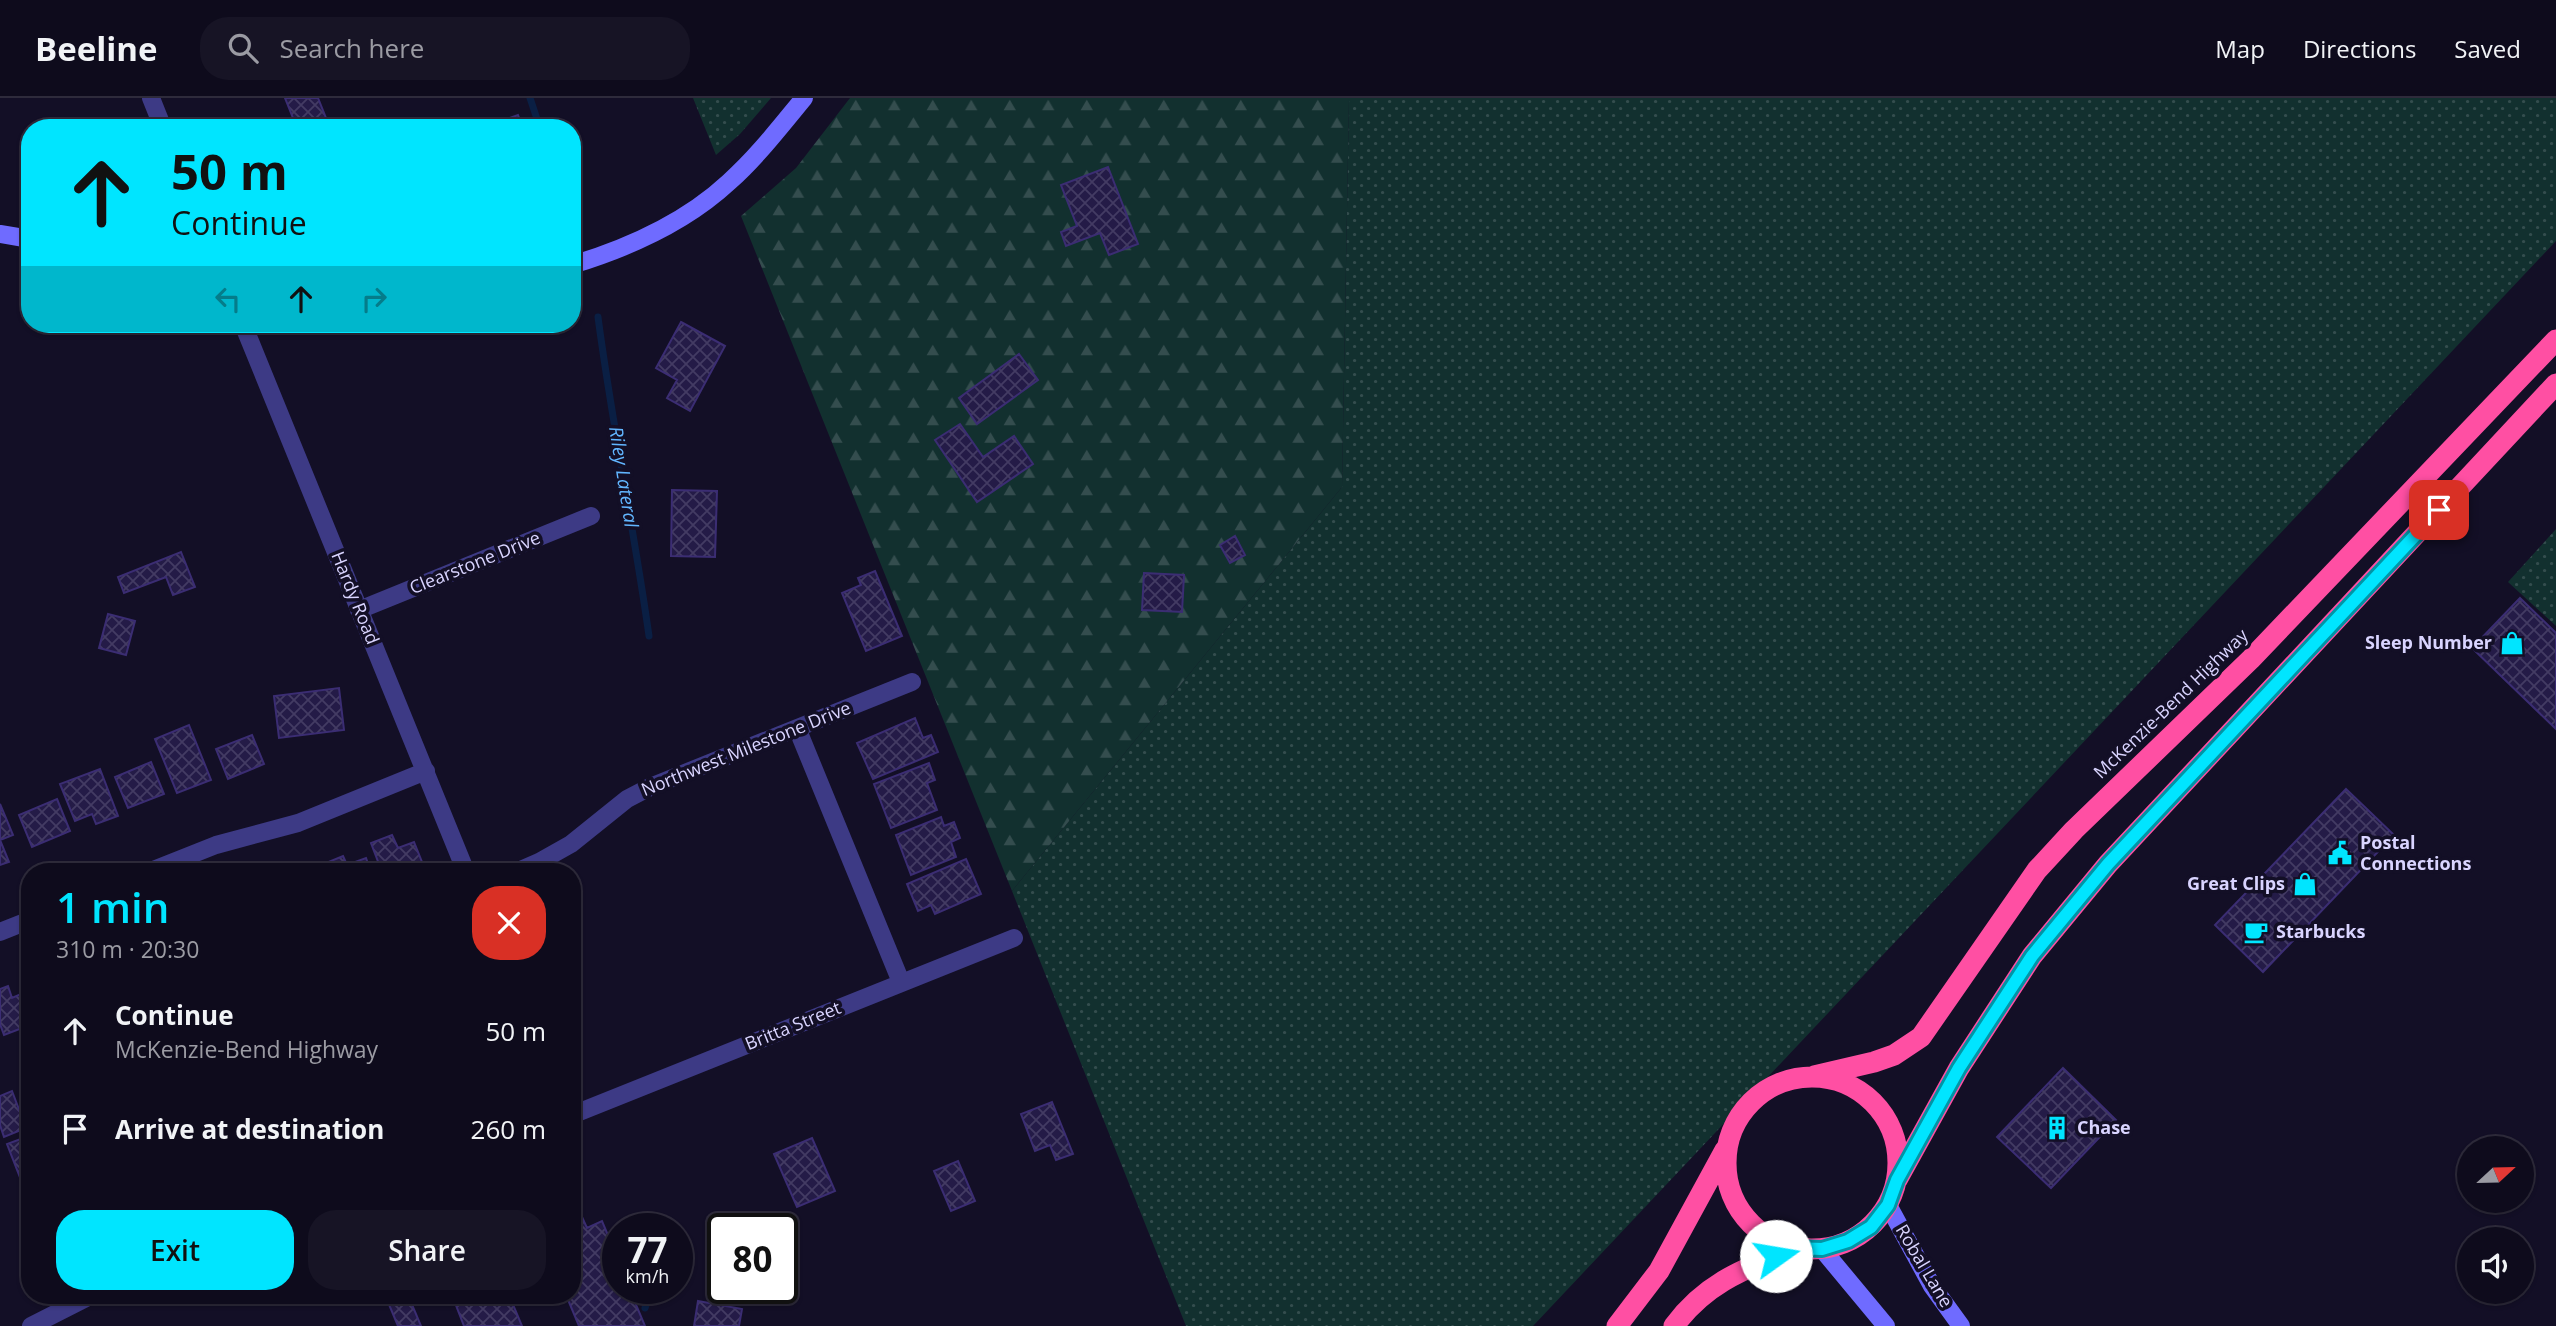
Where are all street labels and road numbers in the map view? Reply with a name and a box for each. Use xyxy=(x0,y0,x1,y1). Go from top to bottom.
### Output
street label: Clearstone Drive xyxy=(406,525,544,599)
street label: Hardy Road xyxy=(326,548,385,648)
street label: McKenzie-Bend Highway xyxy=(2088,622,2253,783)
street label: Northwest Milestone Drive xyxy=(637,695,854,801)
street label: Britta Street xyxy=(741,995,844,1055)
street label: Robal Lane xyxy=(1891,1220,1959,1311)

